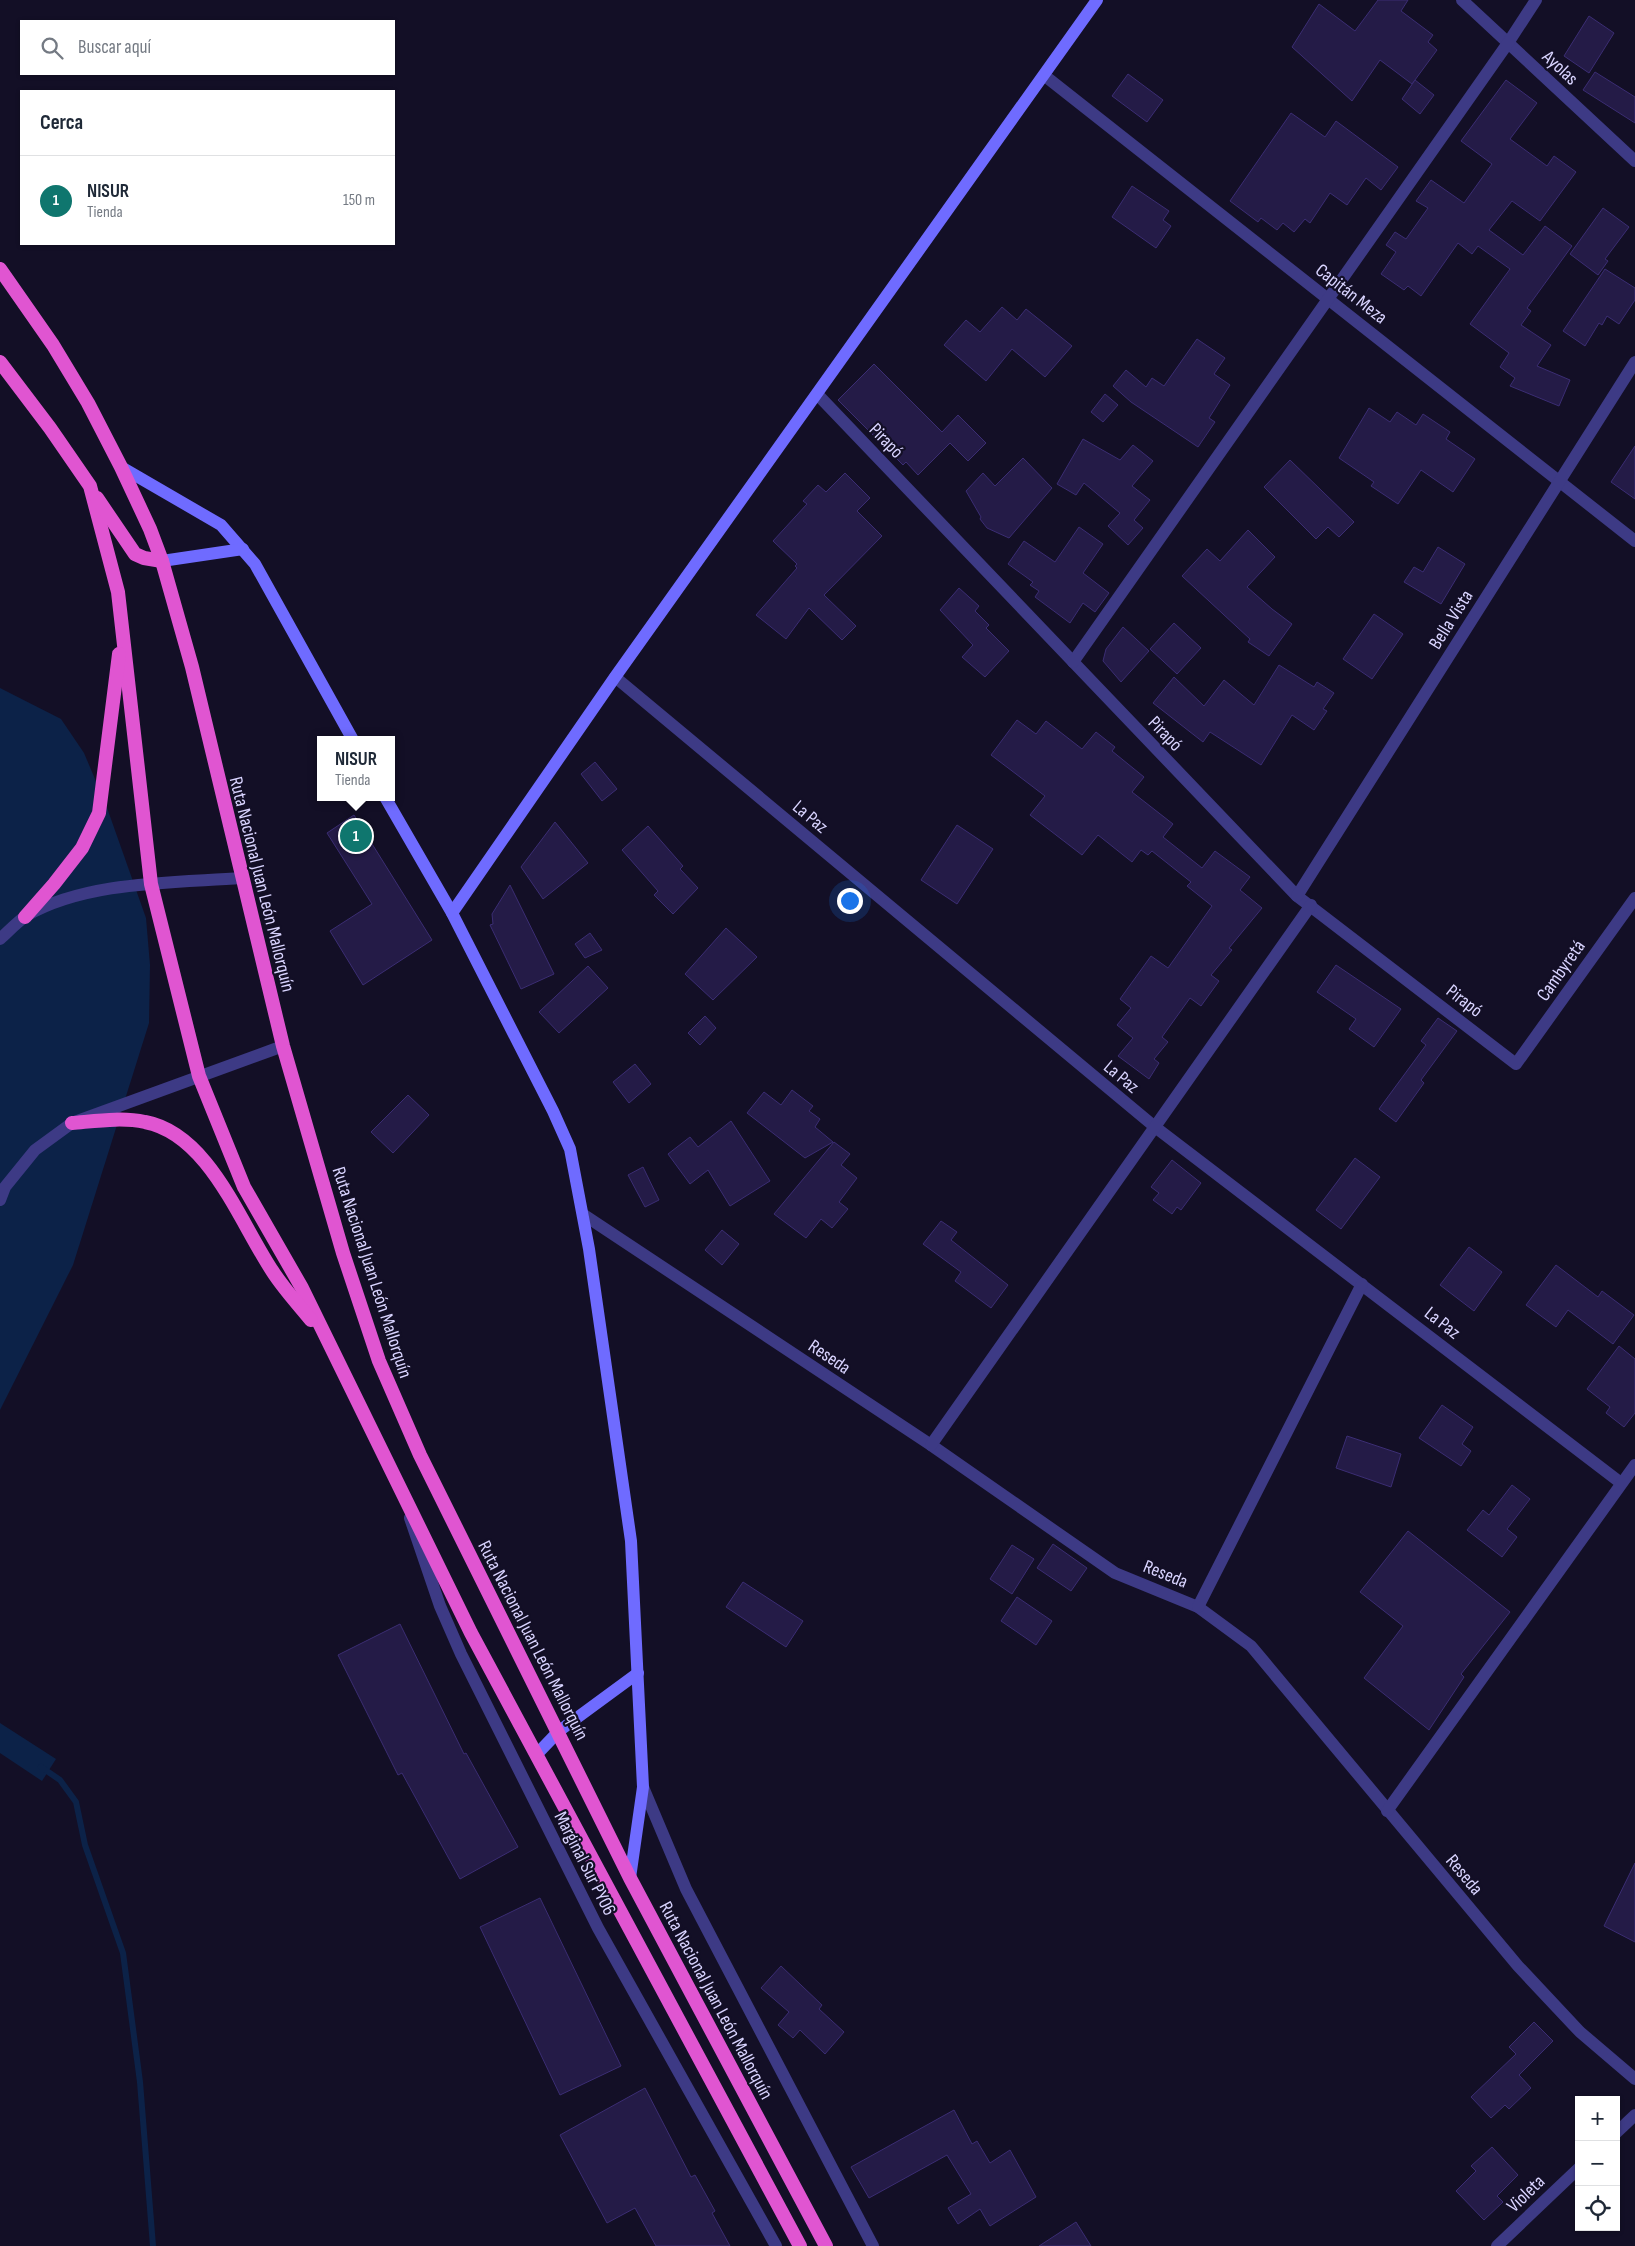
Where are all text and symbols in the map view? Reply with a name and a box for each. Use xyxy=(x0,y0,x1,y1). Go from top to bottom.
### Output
search box xyxy=(20,20,395,75)
icon: search xyxy=(38,34,66,62)
text: Buscar aquí xyxy=(78,36,151,59)
street label: Ayolas xyxy=(1537,45,1583,90)
text: Cerca xyxy=(40,110,83,135)
text: NISUR xyxy=(87,180,129,203)
text: 1 xyxy=(53,191,59,210)
text: 150 m xyxy=(343,191,375,210)
text: Tienda xyxy=(87,203,123,222)
street label: Capitán Meza xyxy=(1311,259,1392,329)
street label: Pirapó xyxy=(864,419,908,463)
street label: Bella Vista xyxy=(1424,586,1478,654)
street label: Pirapó xyxy=(1143,712,1187,756)
popup xyxy=(317,736,395,801)
text: NISUR xyxy=(335,748,377,771)
text: Tienda xyxy=(335,771,371,790)
street label: Ruta Nacional Juan León Mallorquín xyxy=(224,774,299,994)
street label: La Paz xyxy=(788,796,833,839)
pin: 1 xyxy=(340,817,372,855)
your location xyxy=(837,888,863,914)
street label: Cambyretá xyxy=(1532,936,1591,1006)
street label: Pirapó xyxy=(1441,980,1487,1022)
street label: La Paz xyxy=(1099,1056,1144,1099)
street label: Ruta Nacional Juan León Mallorquín xyxy=(327,1164,417,1381)
street label: La Paz xyxy=(1420,1302,1465,1344)
street label: Reseda xyxy=(804,1335,855,1380)
street label: Ruta Nacional Juan León Mallorquín xyxy=(472,1537,593,1744)
street label: Reseda xyxy=(1140,1555,1191,1594)
street label: Marginal Sur PY06 xyxy=(549,1808,621,1919)
street label: Reseda xyxy=(1440,1850,1487,1900)
street label: Ruta Nacional Juan León Mallorquín xyxy=(654,1898,778,2104)
map controls xyxy=(1575,2096,1620,2231)
button: + xyxy=(1575,2096,1620,2141)
button: − xyxy=(1575,2141,1620,2186)
street label: Violeta xyxy=(1502,2170,1550,2218)
button: locate xyxy=(1575,2186,1620,2231)

